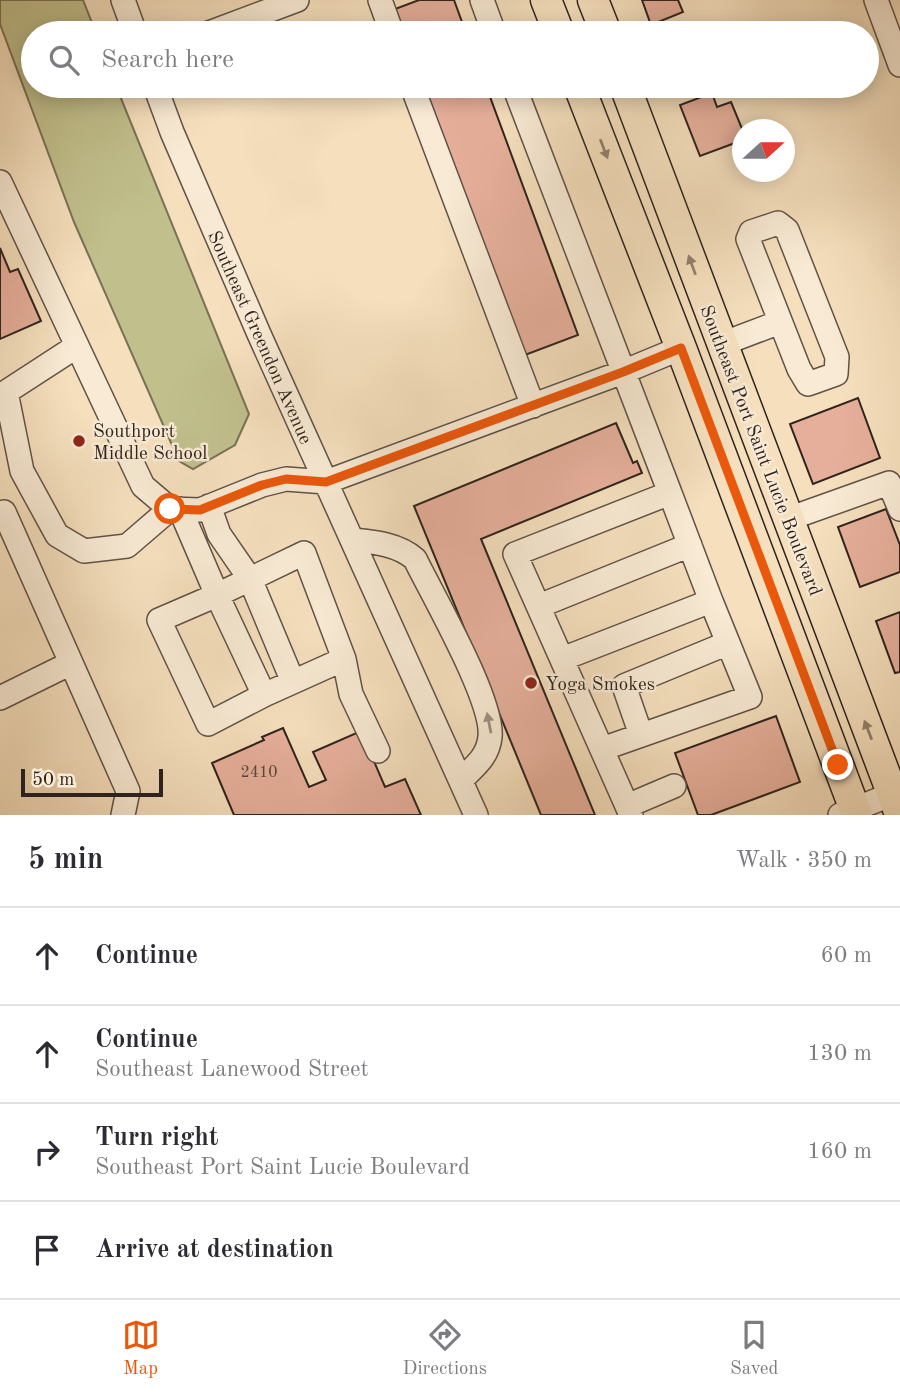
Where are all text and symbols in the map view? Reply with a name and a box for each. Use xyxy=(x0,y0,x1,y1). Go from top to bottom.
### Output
search box xyxy=(21,21,879,98)
icon: search xyxy=(45,41,83,79)
text: Search here xyxy=(101,47,234,73)
north arrow xyxy=(732,119,795,182)
one-way arrow xyxy=(598,139,609,160)
street label: Southeast Greendon Avenue xyxy=(203,229,314,447)
one-way arrow xyxy=(687,255,698,276)
street label: Southeast Port Saint Lucie Boulevard xyxy=(695,303,824,599)
place label: Southport Middle School xyxy=(93,423,207,464)
marker: Southport Middle School xyxy=(71,433,87,449)
route start xyxy=(154,493,185,524)
marker: Yoga Smokes xyxy=(523,675,539,691)
place label: Yoga Smokes xyxy=(545,676,655,695)
one-way arrow xyxy=(483,712,494,734)
one-way arrow xyxy=(863,720,874,741)
route end xyxy=(822,749,853,780)
house number: 2410 xyxy=(240,765,278,781)
scale bar xyxy=(21,766,163,798)
text: 50 m xyxy=(32,771,74,790)
text: 5 min xyxy=(28,845,103,875)
text: Walk · 350 m xyxy=(736,849,872,872)
icon: ahead xyxy=(28,937,66,975)
text: Continue xyxy=(95,943,198,969)
text: 60 m xyxy=(821,944,872,967)
text: Continue xyxy=(95,1027,198,1053)
icon: ahead xyxy=(28,1035,66,1073)
text: 130 m xyxy=(807,1042,872,1065)
text: Southeast Lanewood Street xyxy=(95,1058,369,1081)
text: Turn right xyxy=(95,1125,218,1151)
icon: right xyxy=(28,1133,66,1171)
text: 160 m xyxy=(807,1140,872,1163)
text: Southeast Port Saint Lucie Boulevard xyxy=(95,1156,470,1179)
icon: arrive xyxy=(28,1231,66,1269)
text: Arrive at destination xyxy=(95,1237,334,1263)
tab: Map xyxy=(122,1316,160,1381)
tab: Directions xyxy=(403,1316,487,1381)
tab: Saved xyxy=(730,1316,778,1381)

